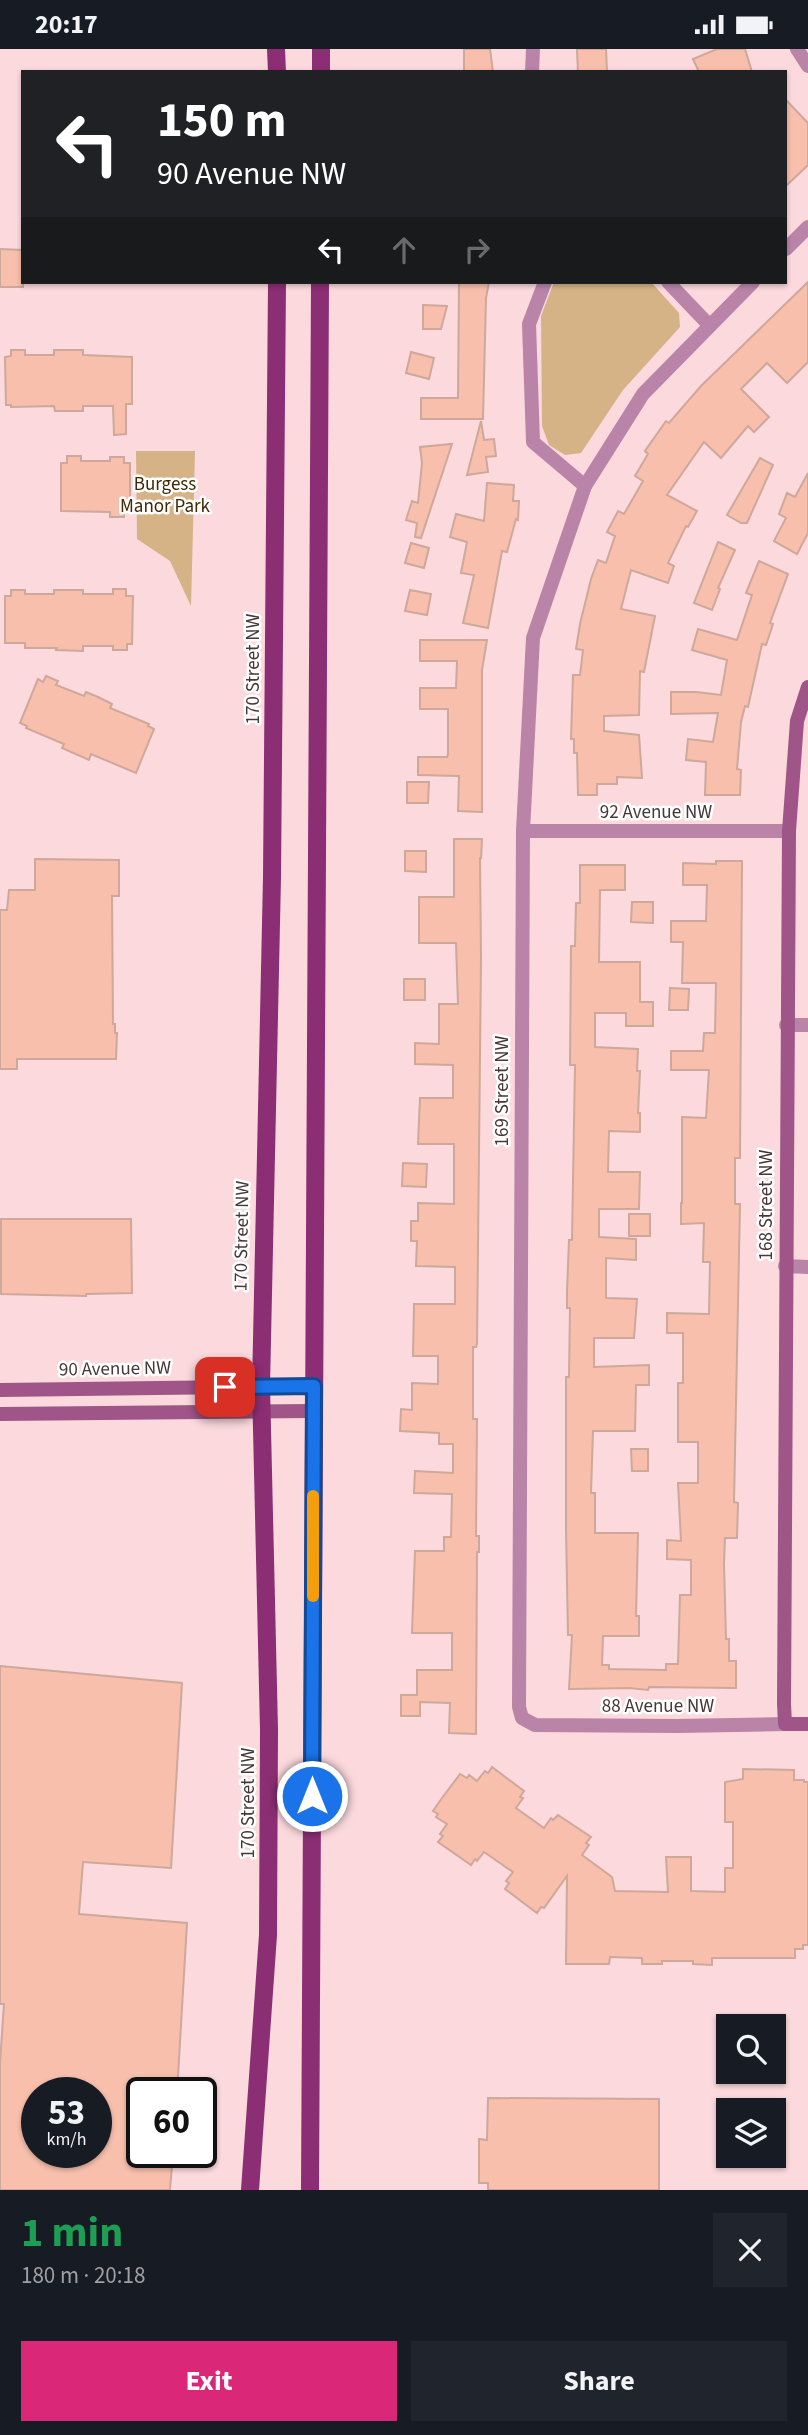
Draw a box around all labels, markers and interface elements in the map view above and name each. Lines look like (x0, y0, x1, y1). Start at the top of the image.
text: 20:17 (35, 6, 98, 43)
text: 150 m (157, 86, 286, 156)
icon: left (42, 98, 133, 189)
text: 90 Avenue NW (157, 151, 346, 197)
icon: left (312, 231, 350, 269)
icon: ahead (385, 231, 423, 269)
icon: right (458, 231, 496, 269)
park label: Burgess Manor Park (120, 471, 211, 520)
street label: 170 Street NW (240, 614, 267, 724)
street label: 92 Avenue NW (600, 799, 712, 826)
street label: 169 Street NW (489, 1036, 516, 1146)
street label: 168 Street NW (753, 1150, 780, 1260)
street label: 170 Street NW (228, 1180, 256, 1292)
street label: 90 Avenue NW (59, 1355, 171, 1383)
pin (195, 1357, 255, 1417)
icon: arrive (206, 1368, 244, 1406)
street label: 88 Avenue NW (602, 1693, 714, 1720)
street label: 170 Street NW (235, 1748, 262, 1858)
position arrow (275, 1759, 349, 1833)
map controls (716, 2014, 786, 2168)
button: search (716, 2014, 786, 2084)
speed limit sign: 60 (126, 2077, 217, 2168)
text: 53 (48, 2088, 85, 2138)
button: layers (716, 2098, 786, 2168)
text: km/h (47, 2127, 86, 2152)
text: 1 min (21, 2203, 123, 2263)
button: close (713, 2213, 787, 2287)
text: 180 m · 20:18 (21, 2259, 145, 2292)
button: Exit (21, 2341, 397, 2421)
button: Share (411, 2341, 787, 2421)

